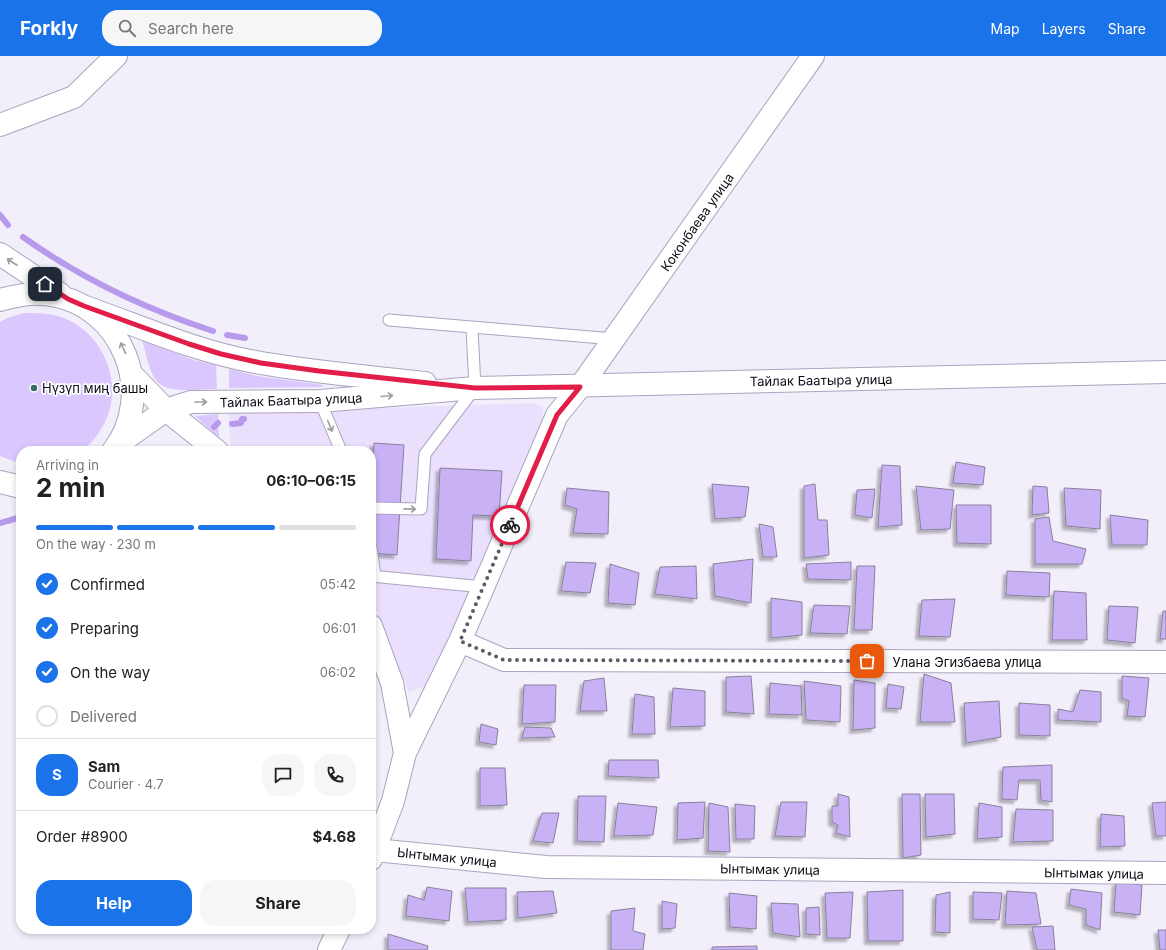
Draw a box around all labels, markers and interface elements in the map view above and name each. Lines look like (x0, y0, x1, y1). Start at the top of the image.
search box (102, 10, 382, 46)
text: Forkly (20, 17, 78, 40)
icon: search (116, 17, 138, 39)
text: Search here (148, 19, 234, 38)
text: Map (991, 20, 1020, 37)
text: Layers (1042, 20, 1086, 37)
text: Share (1108, 20, 1146, 37)
street label: Коконбаева улица (657, 170, 737, 274)
one-way arrow (6, 258, 18, 266)
pin (28, 267, 62, 301)
icon: home (34, 273, 56, 295)
one-way arrow (119, 343, 126, 355)
street label: Тайлак Баатыра улица (750, 371, 892, 389)
place label: Нүзүп миң башы (42, 380, 148, 396)
marker: Нүзүп миң башы (29, 383, 39, 393)
street label: Тайлак Баатыра улица (219, 390, 363, 410)
one-way arrow (380, 392, 393, 399)
one-way arrow (194, 398, 207, 406)
one-way arrow (327, 419, 335, 431)
text: Arriving in (36, 457, 99, 473)
text: 06:10–06:15 (266, 471, 356, 490)
text: 2 min (36, 472, 106, 503)
one-way arrow (403, 505, 416, 513)
courier (490, 505, 530, 545)
icon: bike (499, 514, 521, 536)
text: On the way · 230 m (36, 536, 156, 552)
icon: check (36, 573, 58, 595)
text: Confirmed (70, 575, 145, 594)
text: 05:42 (320, 576, 356, 592)
icon: check (36, 617, 58, 639)
text: Preparing (70, 619, 139, 638)
text: 06:01 (323, 620, 356, 636)
pin (850, 644, 884, 678)
icon: bag (856, 650, 878, 672)
street label: Улана Эгизбаева улица (893, 654, 1041, 670)
icon: check (36, 661, 58, 683)
text: On the way (70, 663, 150, 682)
text: 06:02 (320, 664, 356, 680)
text: Delivered (70, 707, 137, 726)
button: chat (262, 754, 304, 796)
button: phone (314, 754, 356, 796)
text: Sam (88, 757, 120, 776)
text: S (52, 765, 62, 784)
text: Courier · 4.7 (88, 776, 164, 792)
text: Order #8900 (36, 827, 128, 846)
text: $4.68 (312, 827, 356, 846)
street label: Ынтымак улица (396, 844, 498, 870)
street label: Ынтымак улица (720, 860, 820, 878)
street label: Ынтымак улица (1044, 864, 1144, 882)
button: Help (36, 880, 192, 926)
button: Share (200, 880, 356, 926)

